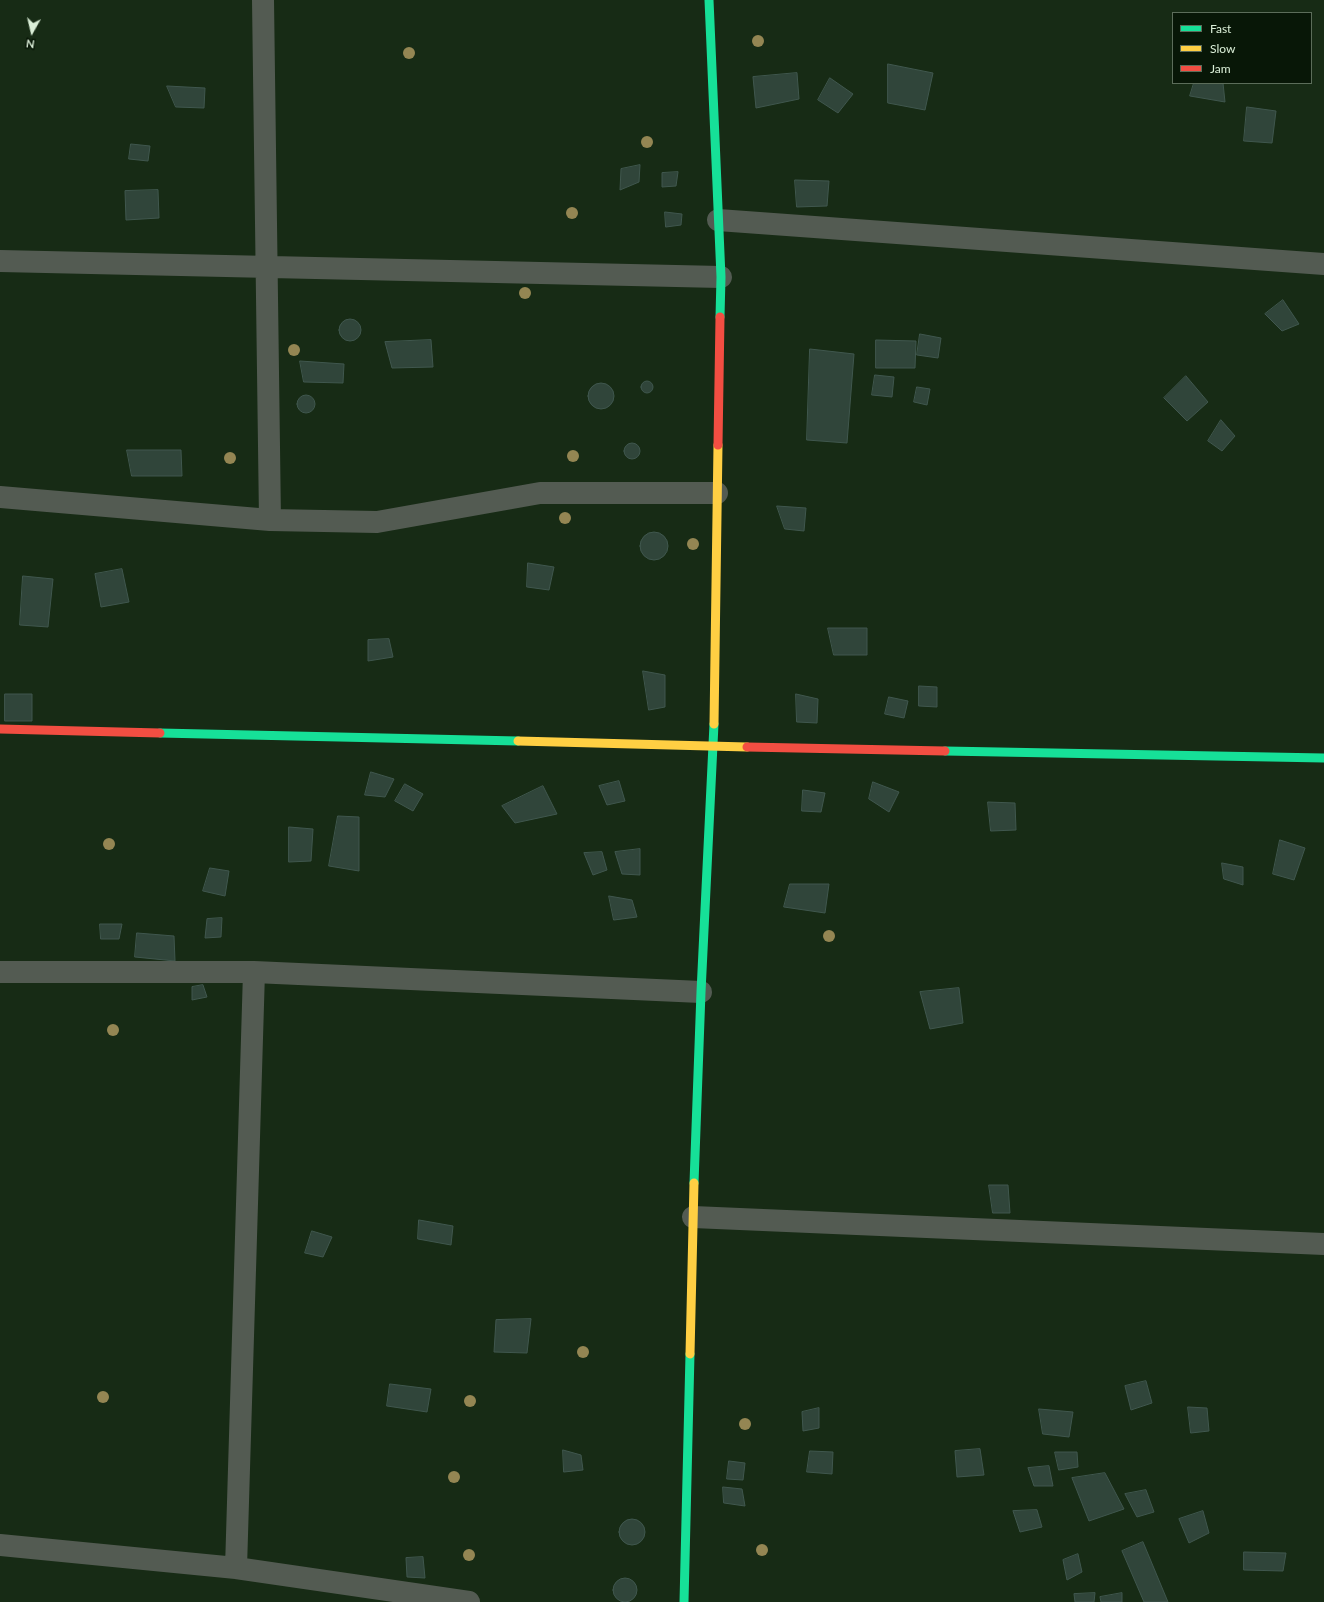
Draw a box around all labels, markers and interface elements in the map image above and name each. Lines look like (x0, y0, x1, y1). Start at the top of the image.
north arrow (12, 12, 52, 52)
legend (1172, 12, 1312, 84)
text: Fast (1210, 21, 1231, 36)
text: N (25, 37, 35, 51)
text: Slow (1210, 41, 1235, 56)
text: Jam (1210, 61, 1231, 76)

